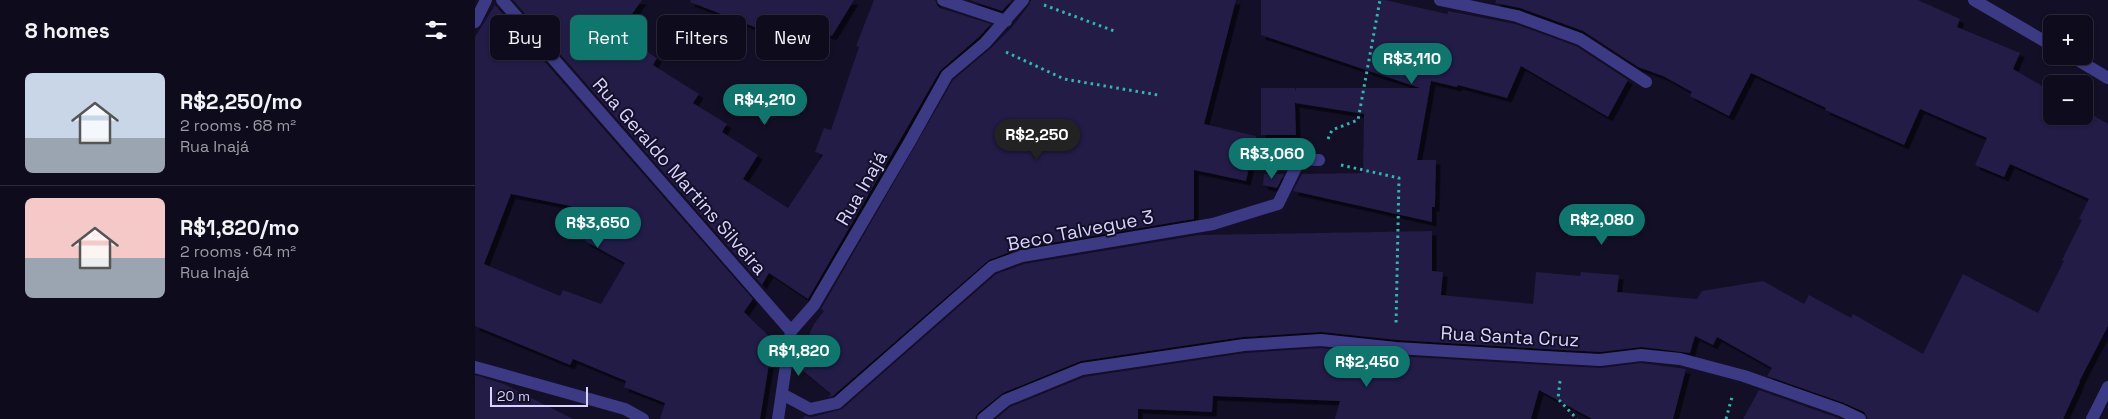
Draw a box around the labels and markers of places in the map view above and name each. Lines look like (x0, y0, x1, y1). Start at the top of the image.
pin: R$3,110 (1366, 42, 1458, 85)
pin: R$4,210 (719, 84, 811, 126)
pin: R$2,250 (991, 119, 1083, 161)
pin: R$3,060 (1226, 138, 1318, 180)
pin: R$2,080 (1556, 204, 1648, 246)
pin: R$3,650 (552, 206, 644, 249)
pin: R$1,820 (753, 334, 845, 377)
pin: R$2,450 (1321, 346, 1413, 388)

